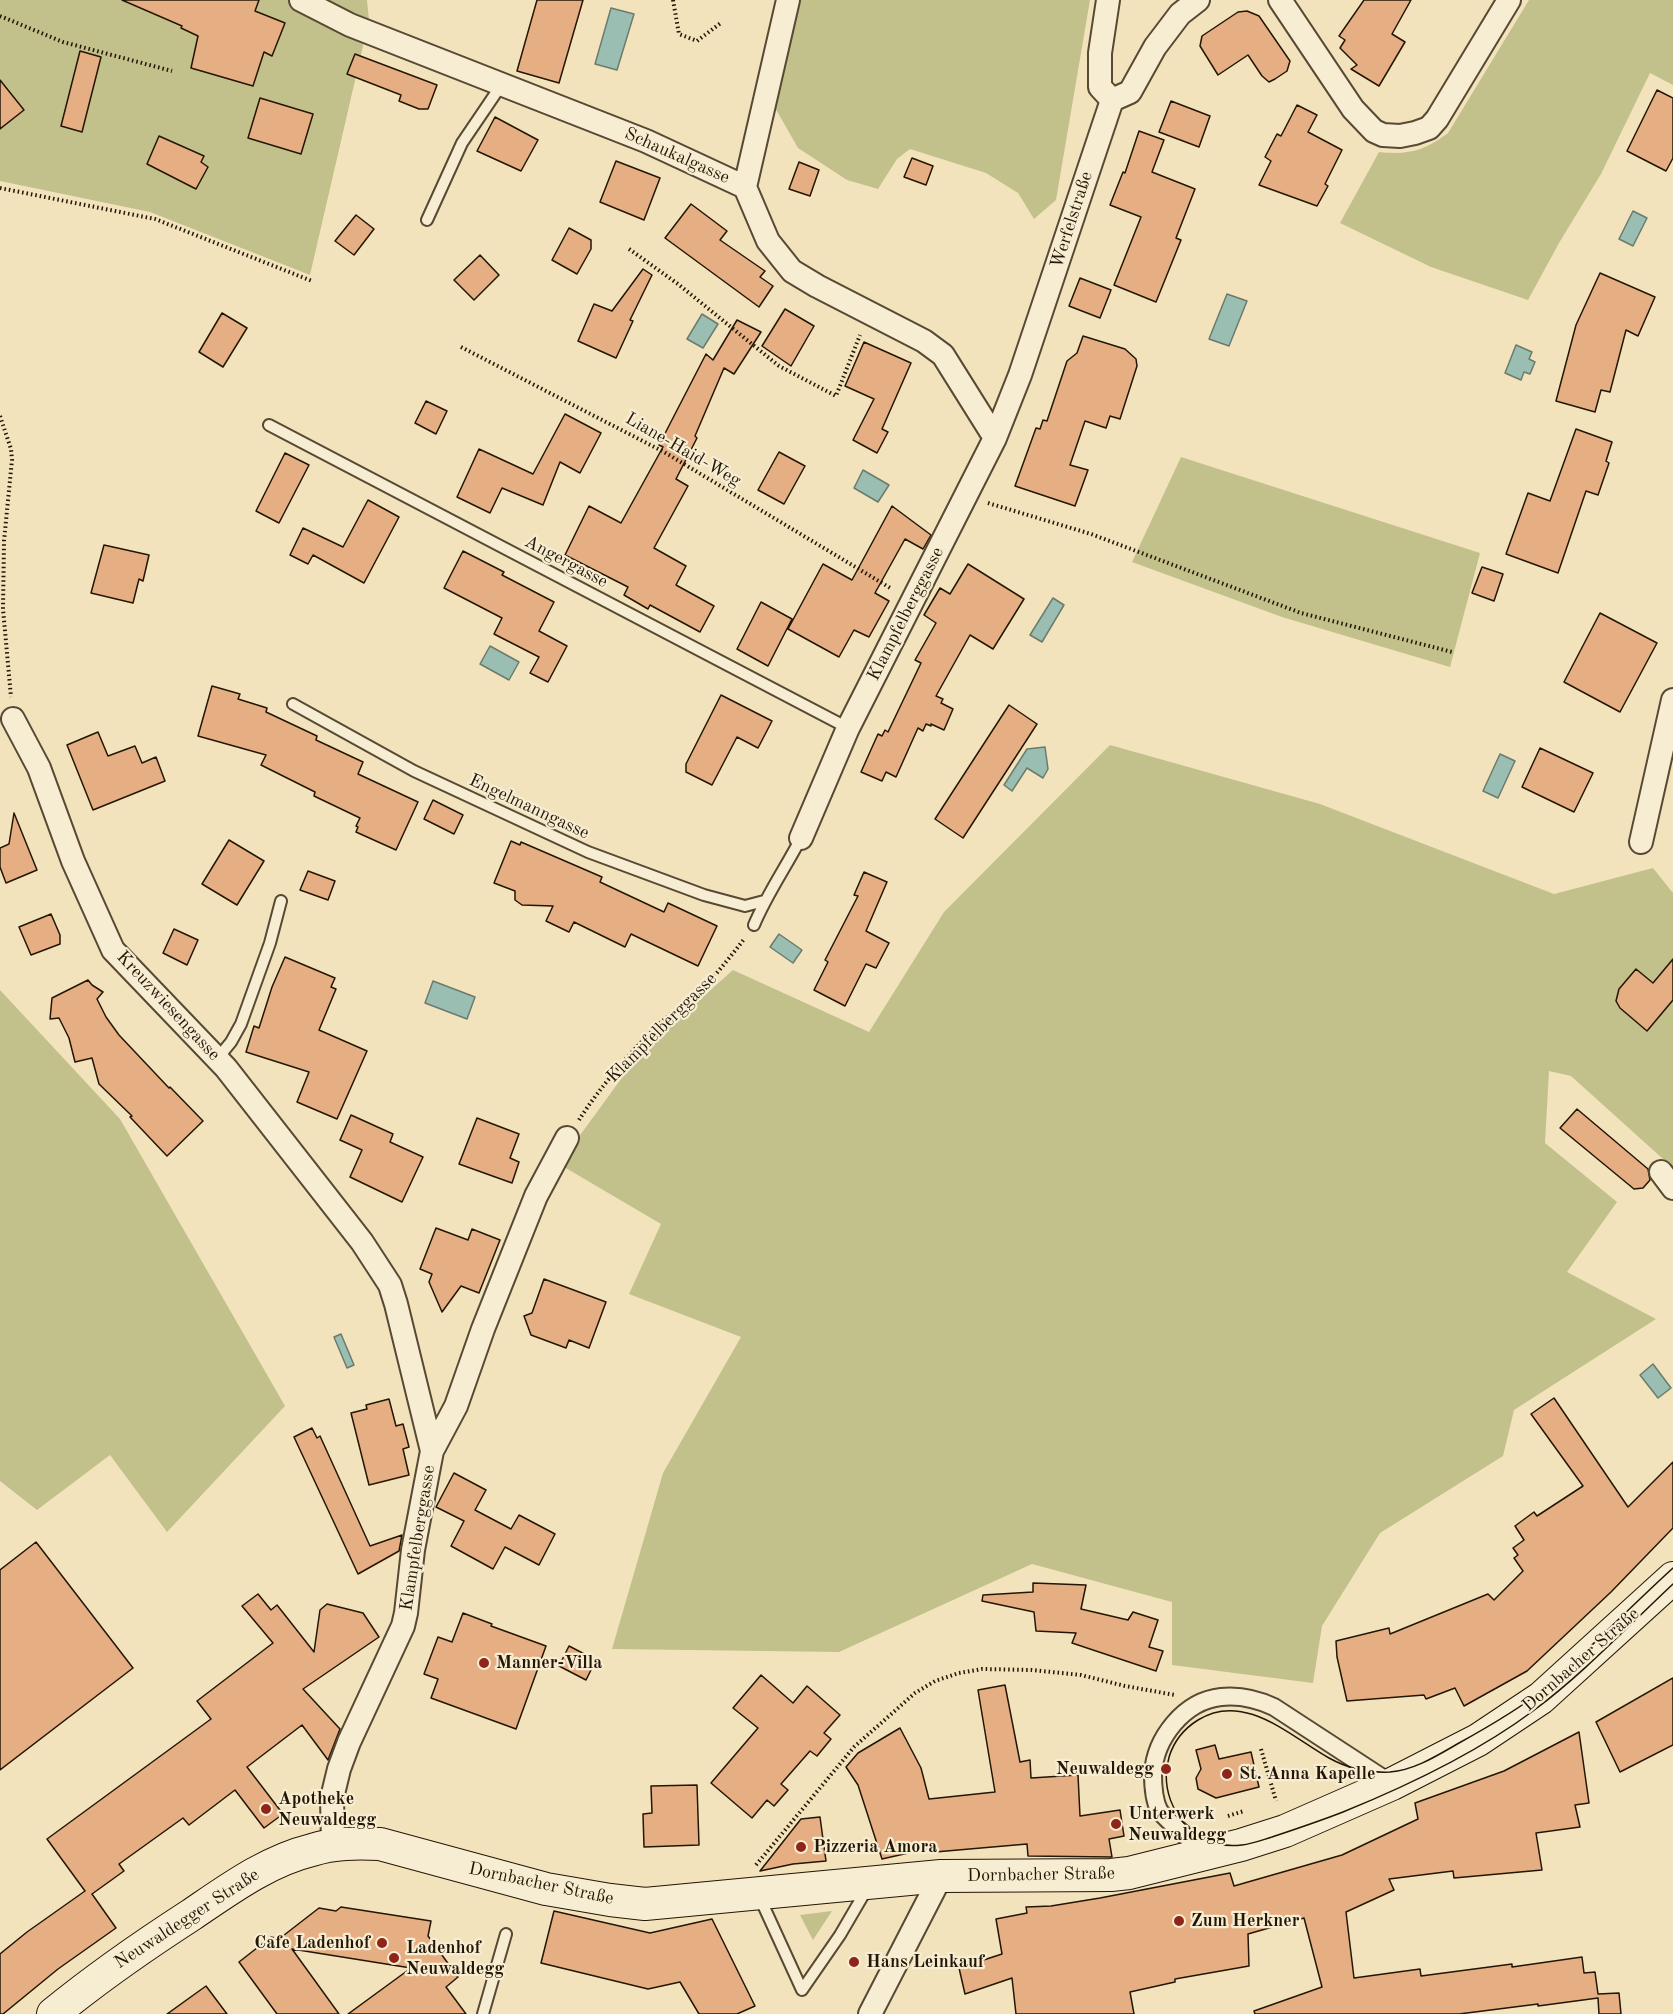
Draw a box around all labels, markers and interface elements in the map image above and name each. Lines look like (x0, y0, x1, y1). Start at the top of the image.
street label: Schaukalgasse (621, 123, 733, 189)
street label: Werfelstraße (1046, 169, 1098, 271)
street label: Liane-Haid-Weg (621, 408, 745, 492)
street label: Angergasse (521, 531, 611, 593)
street label: Klampfelberggasse (863, 544, 949, 684)
street label: Engelmanngasse (465, 770, 593, 844)
street label: Kreuzwiesengasse (112, 947, 224, 1065)
street label: Klampfelberggasse (602, 968, 722, 1088)
street label: Klampfelberggasse (396, 1464, 440, 1612)
street label: Dornbacher Straße (1518, 1603, 1644, 1717)
place label: Manner-Villa (496, 1652, 602, 1674)
marker: Manner-Villa (477, 1656, 491, 1670)
place label: Neuwaldegg (1056, 1758, 1154, 1780)
marker: Neuwaldegg (1159, 1762, 1173, 1776)
place label: St. Anna Kapelle (1239, 1763, 1375, 1785)
marker: St. Anna Kapelle (1220, 1767, 1234, 1781)
place label: Apotheke Neuwaldegg (278, 1788, 376, 1830)
marker: Apotheke Neuwaldegg (259, 1802, 273, 1816)
place label: Unterwerk Neuwaldegg (1128, 1803, 1226, 1846)
marker: Unterwerk Neuwaldegg (1109, 1817, 1123, 1831)
place label: Pizzeria Amora (813, 1836, 937, 1858)
marker: Pizzeria Amora (794, 1840, 808, 1854)
street label: Dornbacher Straße (466, 1858, 616, 1910)
street label: Dornbacher Straße (967, 1863, 1115, 1887)
street label: Neuwaldegger Straße (111, 1864, 263, 1974)
place label: Zum Herkner (1191, 1910, 1300, 1932)
marker: Zum Herkner (1172, 1914, 1186, 1928)
place label: Cafe Ladenhof (254, 1932, 370, 1954)
marker: Cafe Ladenhof (375, 1936, 389, 1950)
place label: Ladenhof Neuwaldegg (406, 1937, 504, 1980)
marker: Ladenhof Neuwaldegg (387, 1951, 401, 1965)
place label: Hans Leinkauf (866, 1951, 984, 1973)
marker: Hans Leinkauf (847, 1955, 861, 1969)

